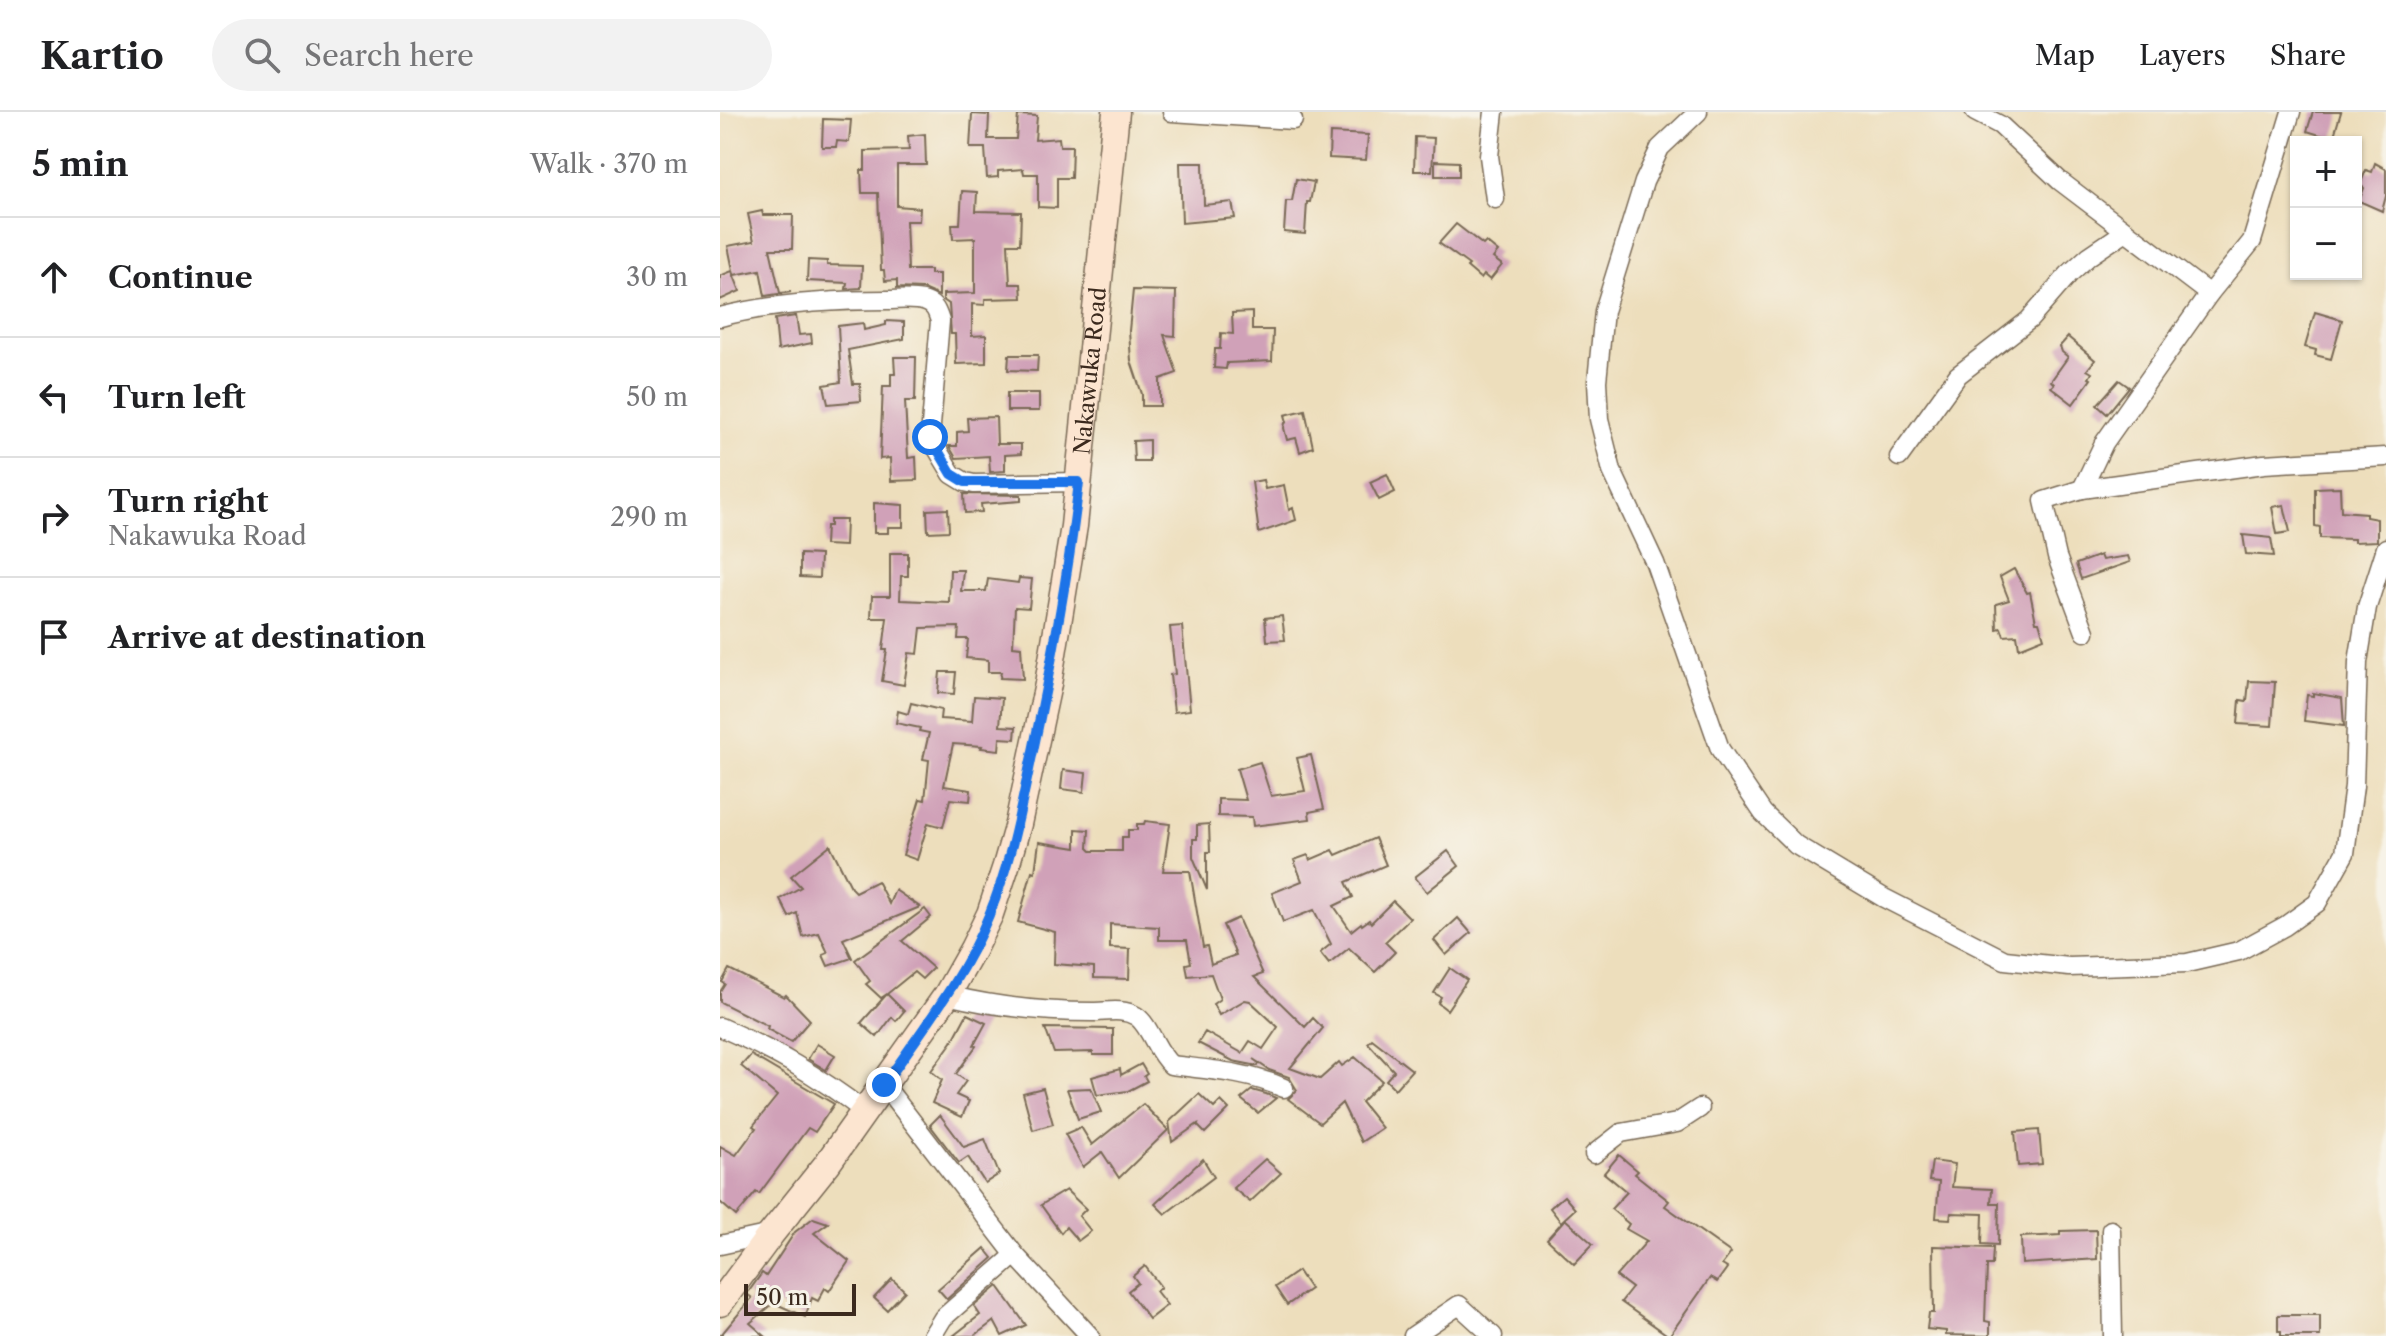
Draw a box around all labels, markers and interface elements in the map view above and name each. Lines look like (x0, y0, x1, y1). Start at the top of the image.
search box (212, 19, 772, 91)
text: Kartio (40, 32, 164, 79)
icon: search (240, 33, 284, 77)
text: Search here (304, 37, 474, 74)
text: Map (2035, 38, 2095, 72)
text: Layers (2139, 38, 2226, 72)
text: Share (2270, 38, 2346, 72)
map controls (2290, 136, 2362, 280)
button: + (2290, 136, 2362, 208)
text: 5 min (32, 143, 129, 185)
text: Walk · 370 m (530, 148, 688, 180)
button: − (2290, 208, 2362, 280)
icon: ahead (32, 255, 76, 299)
text: Continue (108, 259, 253, 296)
text: 30 m (626, 261, 688, 293)
street label: Nakawuka Road (1068, 286, 1112, 456)
icon: left (32, 375, 76, 419)
text: Turn left (108, 379, 245, 416)
text: 50 m (626, 381, 688, 413)
route start (912, 419, 948, 455)
text: Turn right (108, 483, 268, 520)
icon: right (32, 495, 76, 539)
text: 290 m (610, 501, 688, 533)
text: Nakawuka Road (108, 520, 307, 552)
icon: arrive (32, 615, 76, 659)
text: Arrive at destination (108, 619, 426, 656)
route end (866, 1067, 902, 1103)
scale bar (744, 1280, 856, 1316)
text: 50 m (756, 1284, 808, 1311)

